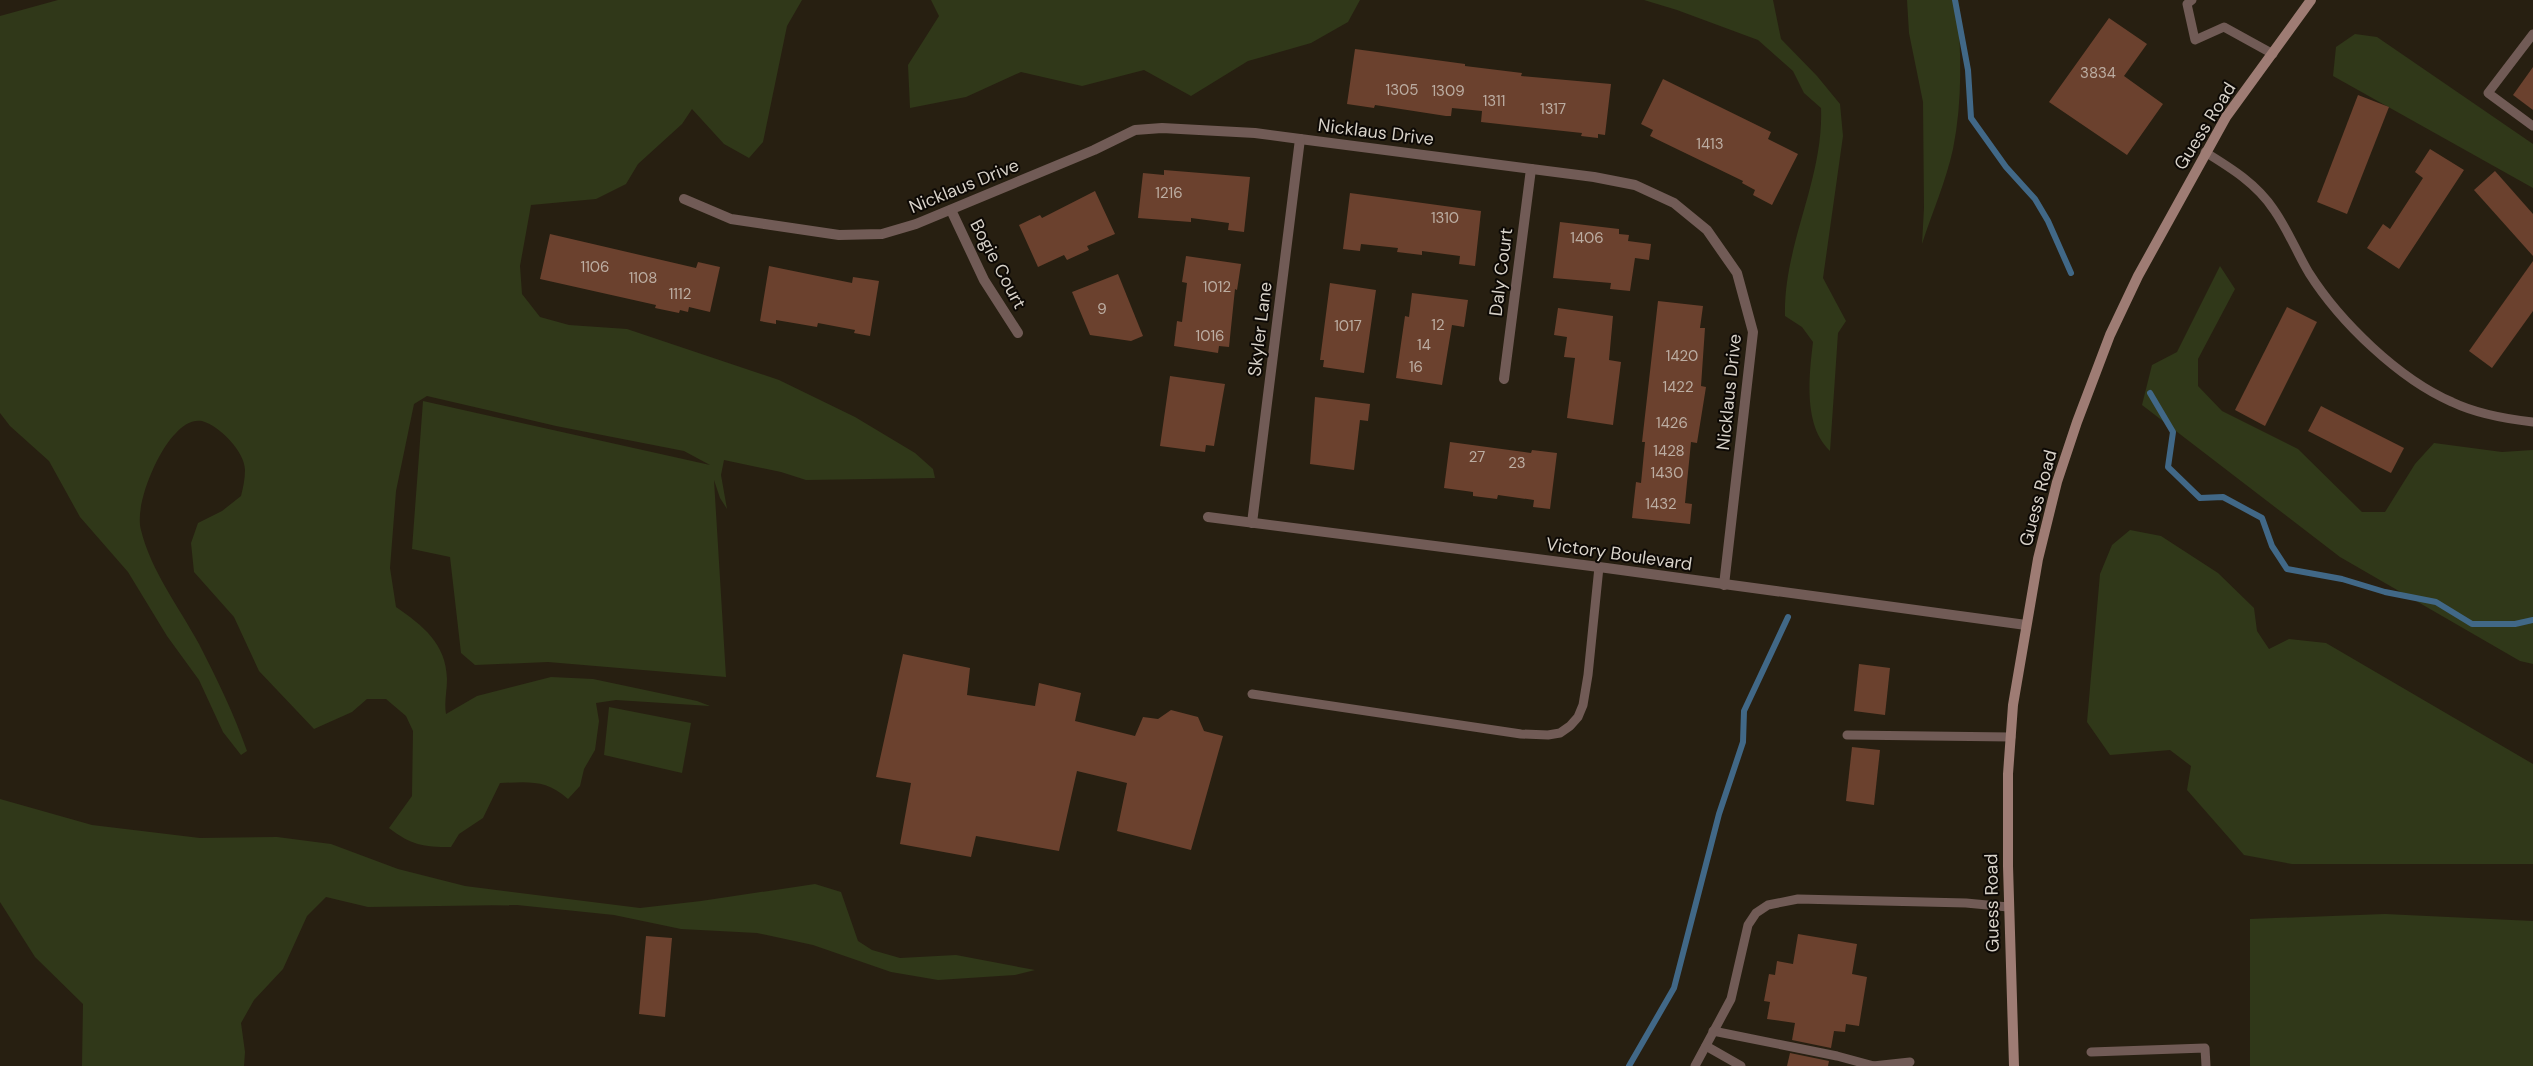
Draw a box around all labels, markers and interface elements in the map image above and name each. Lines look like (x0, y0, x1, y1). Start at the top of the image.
house number: 3834 (2080, 63, 2116, 83)
street label: Guess Road (2169, 78, 2241, 174)
house number: 1305 (1386, 80, 1418, 100)
house number: 1309 (1431, 81, 1465, 101)
house number: 1311 (1483, 91, 1505, 111)
house number: 1317 (1540, 99, 1566, 119)
street label: Nicklaus Drive (1317, 113, 1435, 151)
house number: 1413 (1696, 134, 1724, 154)
street label: Nicklaus Drive (905, 153, 1023, 219)
house number: 1216 (1155, 183, 1183, 203)
house number: 1310 (1431, 208, 1459, 228)
street label: Bogie Court (964, 215, 1032, 313)
street label: Daly Court (1484, 227, 1518, 317)
house number: 1406 (1570, 228, 1604, 248)
house number: 1106 (580, 257, 610, 277)
house number: 1108 (629, 268, 657, 288)
house number: 1012 (1203, 277, 1231, 297)
street label: Skyler Lane (1242, 280, 1278, 378)
house number: 1112 (669, 284, 691, 304)
house number: 9 (1097, 299, 1107, 319)
house number: 12 (1431, 315, 1445, 335)
house number: 1017 (1334, 316, 1362, 336)
house number: 1016 (1195, 326, 1225, 346)
street label: Nicklaus Drive (1711, 333, 1747, 451)
house number: 14 (1417, 335, 1431, 355)
house number: 1420 (1666, 346, 1698, 366)
house number: 16 (1409, 357, 1423, 377)
house number: 1422 (1662, 377, 1694, 397)
house number: 1426 (1656, 413, 1688, 433)
house number: 1428 (1653, 441, 1685, 461)
house number: 27 (1469, 447, 1485, 467)
street label: Guess Road (2014, 447, 2062, 549)
house number: 23 (1508, 453, 1526, 473)
house number: 1430 (1651, 463, 1683, 483)
house number: 1432 (1645, 494, 1677, 514)
street label: Victory Boulevard (1544, 532, 1694, 576)
street label: Guess Road (1979, 853, 2005, 953)

